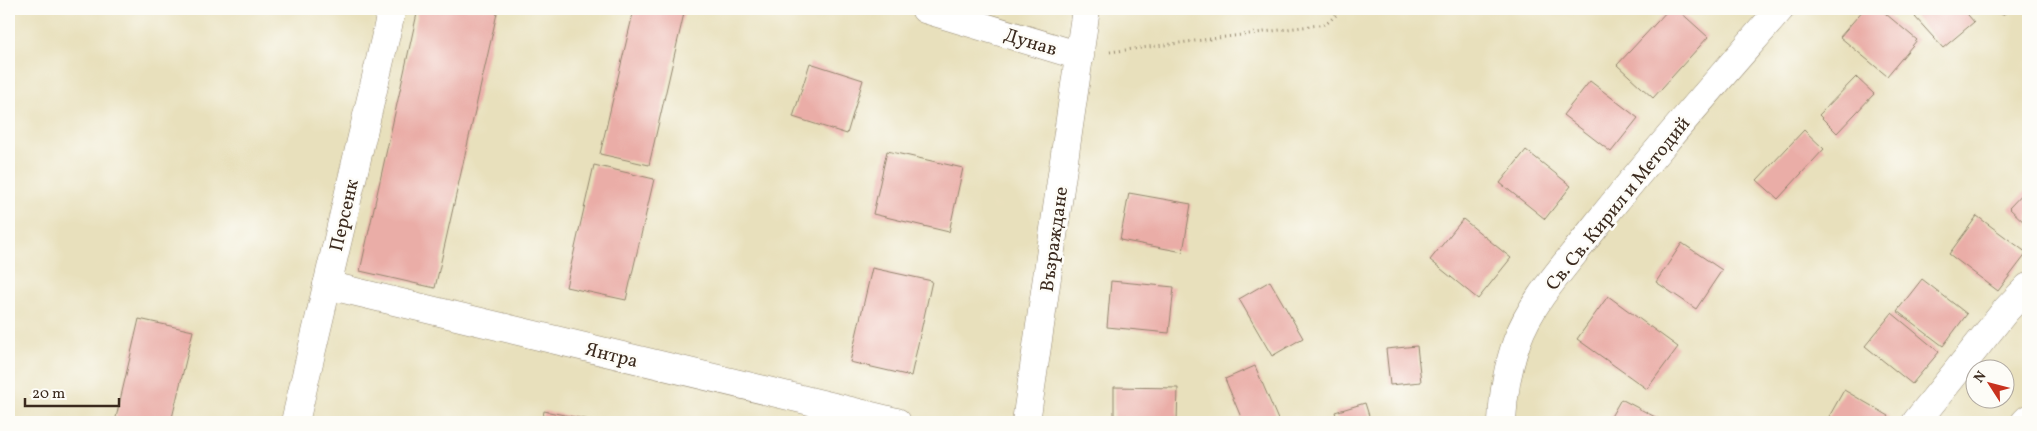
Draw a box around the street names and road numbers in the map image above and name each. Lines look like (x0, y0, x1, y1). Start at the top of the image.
street label: Дунав (1001, 23, 1060, 63)
street label: Св. Св. Кирил и Методий (1540, 112, 1697, 297)
street label: Персенк (324, 177, 366, 254)
street label: Възраждане (1035, 185, 1075, 294)
street label: Янтра (582, 337, 641, 375)

